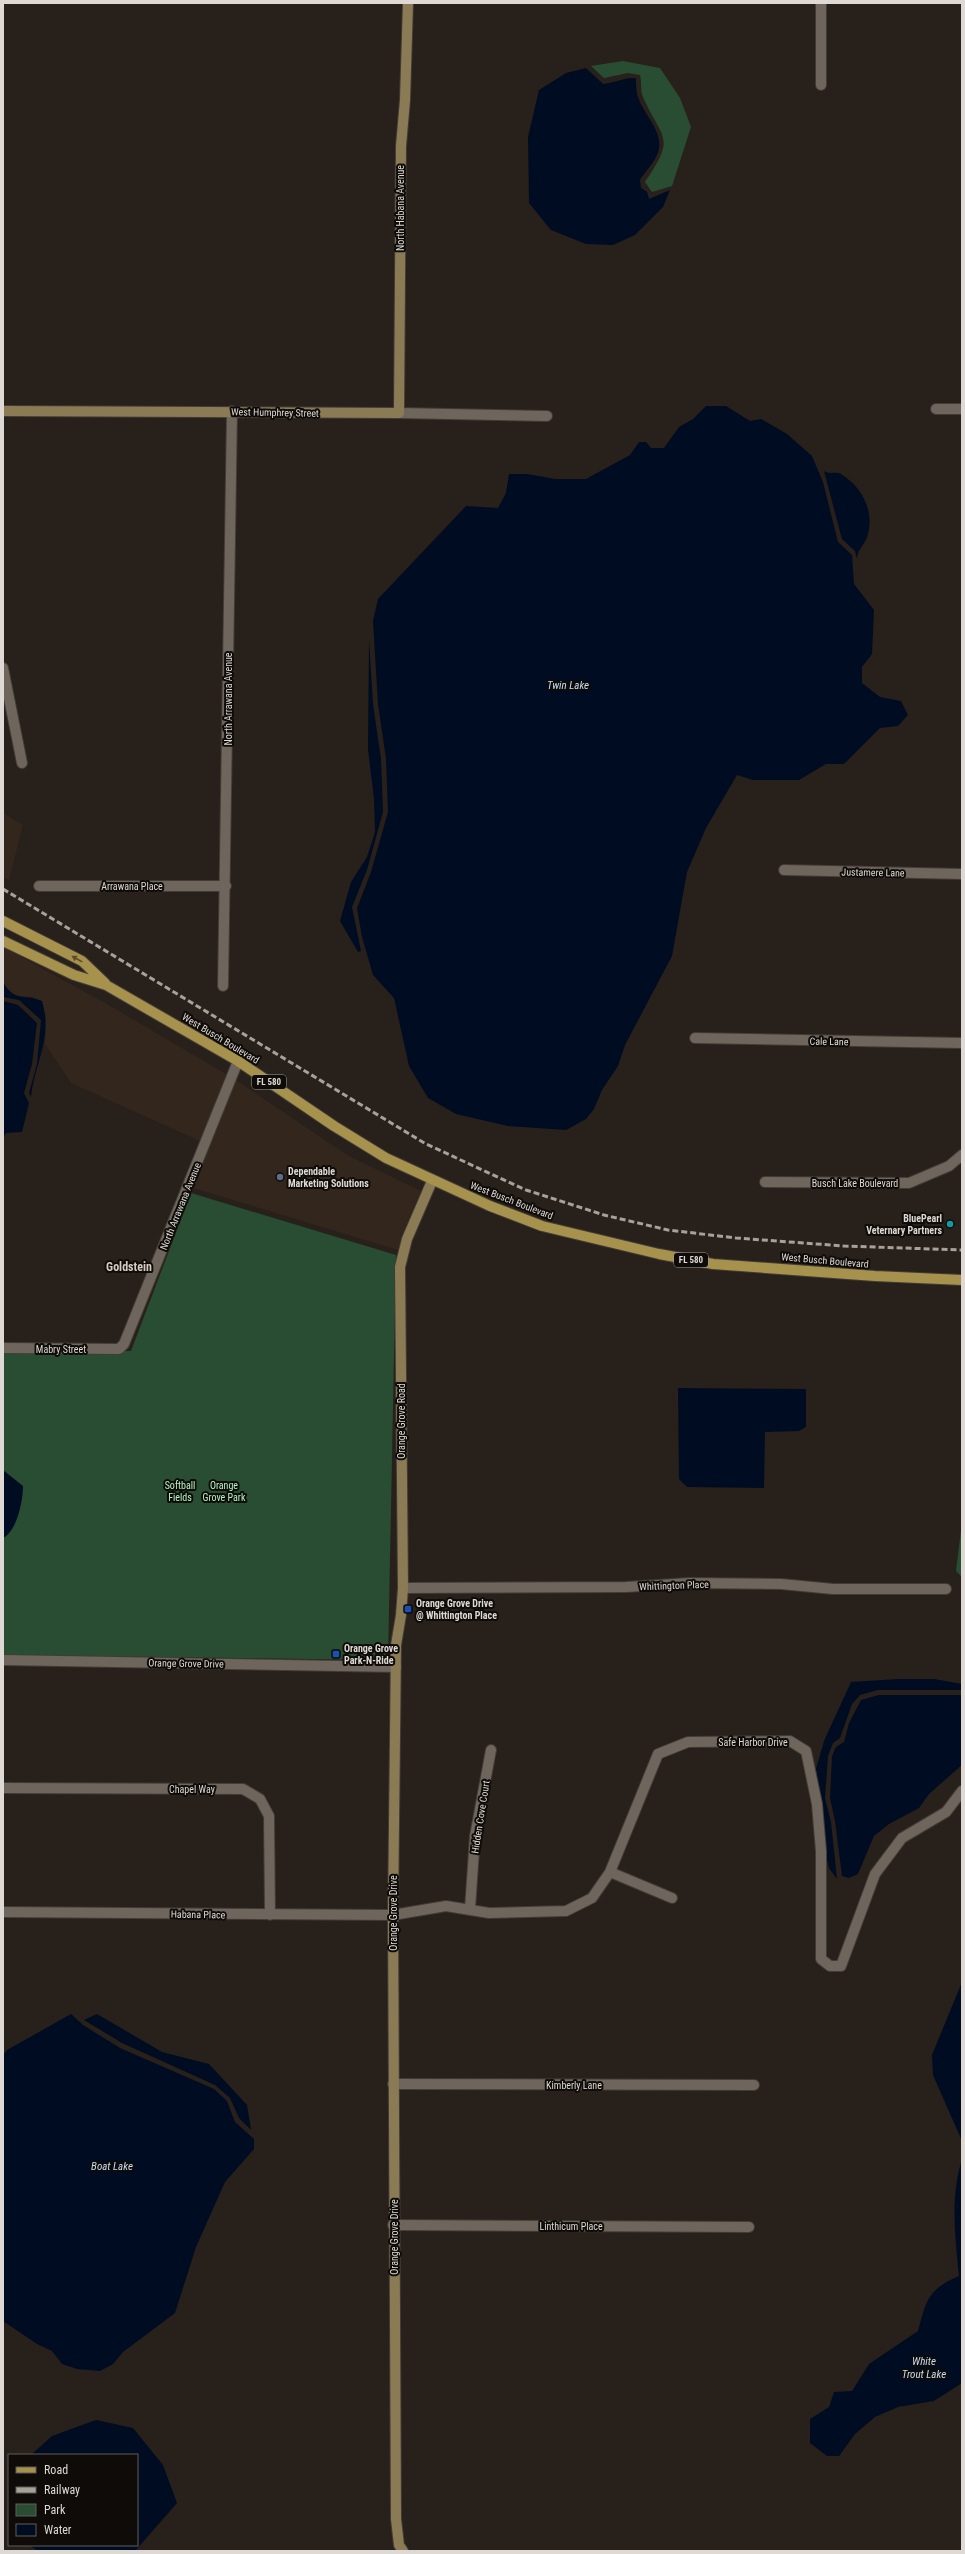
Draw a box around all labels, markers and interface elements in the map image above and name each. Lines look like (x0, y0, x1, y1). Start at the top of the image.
street label: North Habana Avenue (395, 165, 406, 251)
street label: West Humphrey Street (231, 406, 319, 419)
street label: North Arrawana Avenue (223, 652, 234, 746)
water label: Twin Lake (547, 679, 589, 692)
street label: Justamere Lane (841, 866, 905, 879)
street label: Arrawana Place (101, 881, 163, 892)
one-way arrow (71, 956, 83, 962)
street label: West Busch Boulevard (180, 1011, 261, 1066)
street label: Cale Lane (809, 1036, 849, 1047)
road number: FL 580 (252, 1075, 286, 1089)
street label: North Arrawana Avenue (158, 1161, 203, 1251)
place label: Dependable Marketing Solutions (288, 1166, 369, 1189)
marker: Dependable Marketing Solutions (275, 1172, 285, 1182)
street label: Busch Lake Boulevard (812, 1178, 898, 1189)
street label: West Busch Boulevard (469, 1180, 555, 1221)
place label: BluePearl Veternary Partners (866, 1213, 942, 1236)
marker: BluePearl Veternary Partners (945, 1219, 955, 1229)
street label: West Busch Boulevard (781, 1251, 869, 1270)
road number: FL 580 (674, 1253, 708, 1267)
district label: Goldstein (106, 1260, 152, 1274)
street label: Mabry Street (36, 1344, 86, 1355)
street label: Orange Grove Road (396, 1383, 407, 1459)
park label: Softball Fields (165, 1480, 195, 1503)
park label: Orange Grove Park (203, 1480, 246, 1503)
street label: Whittington Place (639, 1579, 709, 1592)
place label: Orange Grove Drive @ Whittington Place (416, 1598, 497, 1621)
marker: Orange Grove Drive @ Whittington Place (403, 1604, 413, 1614)
place label: Orange Grove Park-N-Ride (344, 1643, 398, 1666)
marker: Orange Grove Park-N-Ride (331, 1649, 341, 1659)
street label: Orange Grove Drive (148, 1657, 224, 1670)
street label: Safe Harbor Drive (718, 1737, 788, 1748)
street label: Hidden Cove Court (469, 1780, 492, 1854)
street label: Chapel Way (169, 1784, 215, 1795)
street label: Orange Grove Drive (388, 1875, 399, 1951)
street label: Habana Place (171, 1909, 226, 1920)
street label: Kimberly Lane (546, 2080, 602, 2091)
water label: Boat Lake (91, 2160, 133, 2173)
street label: Orange Grove Drive (389, 2199, 400, 2275)
street label: Linthicum Place (539, 2221, 603, 2232)
water label: White Trout Lake (902, 2355, 946, 2381)
legend (8, 2454, 138, 2546)
text: Road (44, 2463, 68, 2477)
text: Railway (44, 2483, 80, 2497)
text: Park (44, 2503, 66, 2517)
text: Water (44, 2523, 72, 2537)

